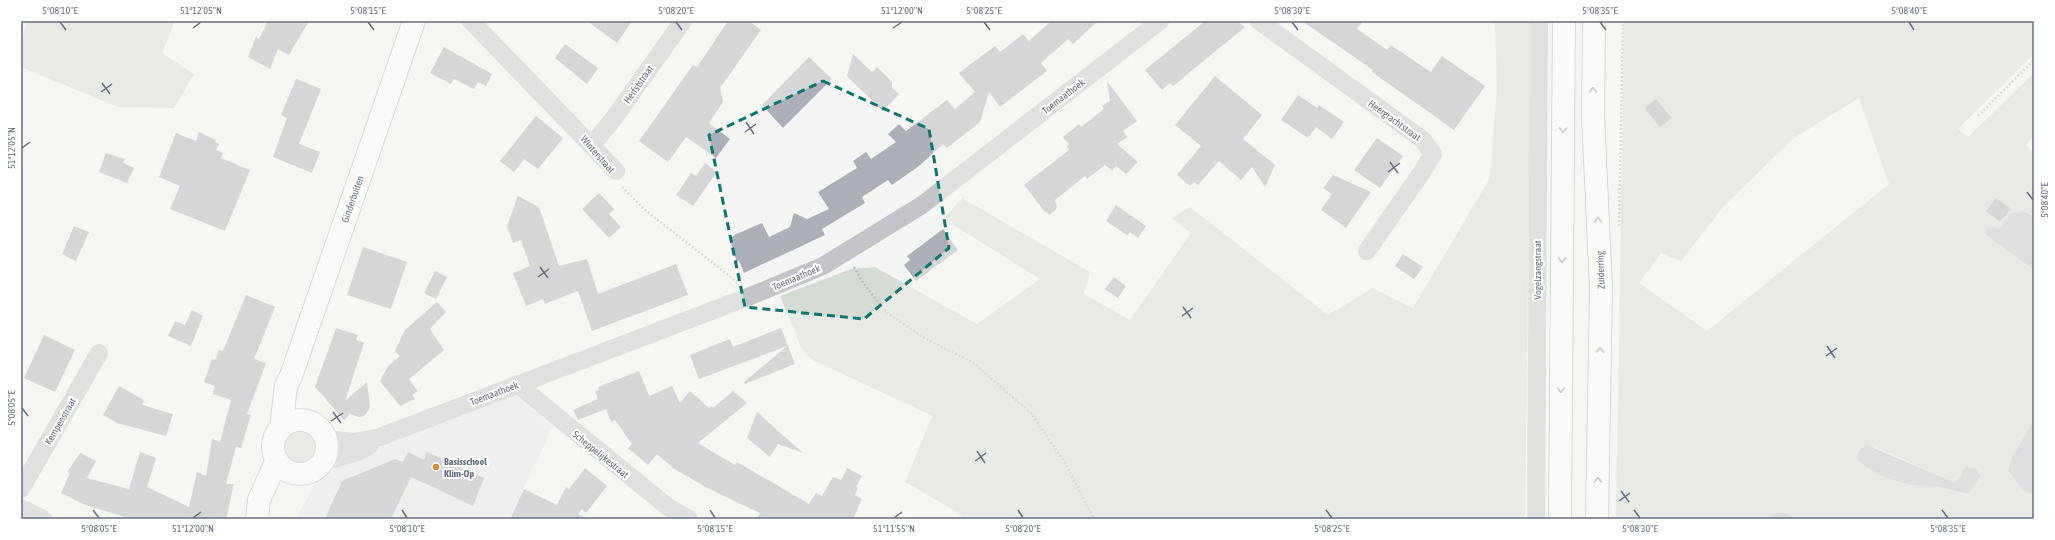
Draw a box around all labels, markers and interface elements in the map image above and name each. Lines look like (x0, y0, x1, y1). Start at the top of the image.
text: 5°08'10"E (42, 5, 78, 16)
text: 51°12'05"N (180, 5, 222, 16)
text: 5°08'15"E (350, 5, 386, 16)
text: 5°08'20"E (658, 5, 694, 16)
text: 51°12'00"N (881, 5, 923, 16)
text: 5°08'25"E (966, 5, 1002, 16)
text: 5°08'30"E (1274, 5, 1310, 16)
text: 5°08'35"E (1582, 5, 1618, 16)
text: 5°08'40"E (1891, 5, 1927, 16)
street label: Herfststraat (621, 63, 656, 105)
street label: Toemaathoek (1040, 76, 1087, 116)
one-way arrow (1589, 87, 1597, 93)
street label: Heergrachtstraat (1366, 98, 1423, 143)
text: 51°12'05"N (6, 127, 17, 169)
one-way arrow (1559, 127, 1567, 133)
street label: Winterstraat (578, 133, 617, 175)
street label: Ginderbuiten (339, 174, 366, 224)
text: 5°08'40"E (2039, 182, 2050, 218)
one-way arrow (1593, 217, 1602, 223)
street label: Vogelzangstraat (1532, 240, 1543, 300)
street label: Zuiderring (1594, 250, 1607, 289)
one-way arrow (1558, 257, 1566, 263)
street label: Toemaathoek (771, 262, 822, 292)
one-way arrow (1596, 347, 1604, 353)
street label: Toemaathoek (468, 379, 520, 408)
one-way arrow (1557, 387, 1565, 393)
text: 5°08'05"E (6, 390, 17, 426)
street label: Kempenstraat (43, 396, 78, 446)
street label: Scheppelijkestraat (571, 429, 631, 480)
place label: Basisschool Klim-Op (444, 456, 487, 479)
marker: Basisschool Klim-Op (431, 462, 441, 472)
one-way arrow (1594, 477, 1602, 483)
text: 5°08'05"E (81, 523, 117, 534)
text: 51°12'00"N (172, 523, 214, 534)
text: 5°08'10"E (389, 523, 425, 534)
text: 5°08'15"E (697, 523, 733, 534)
text: 51°11'55"N (873, 523, 915, 534)
text: 5°08'20"E (1005, 523, 1041, 534)
text: 5°08'25"E (1314, 523, 1350, 534)
text: 5°08'30"E (1622, 523, 1658, 534)
text: 5°08'35"E (1930, 523, 1966, 534)

